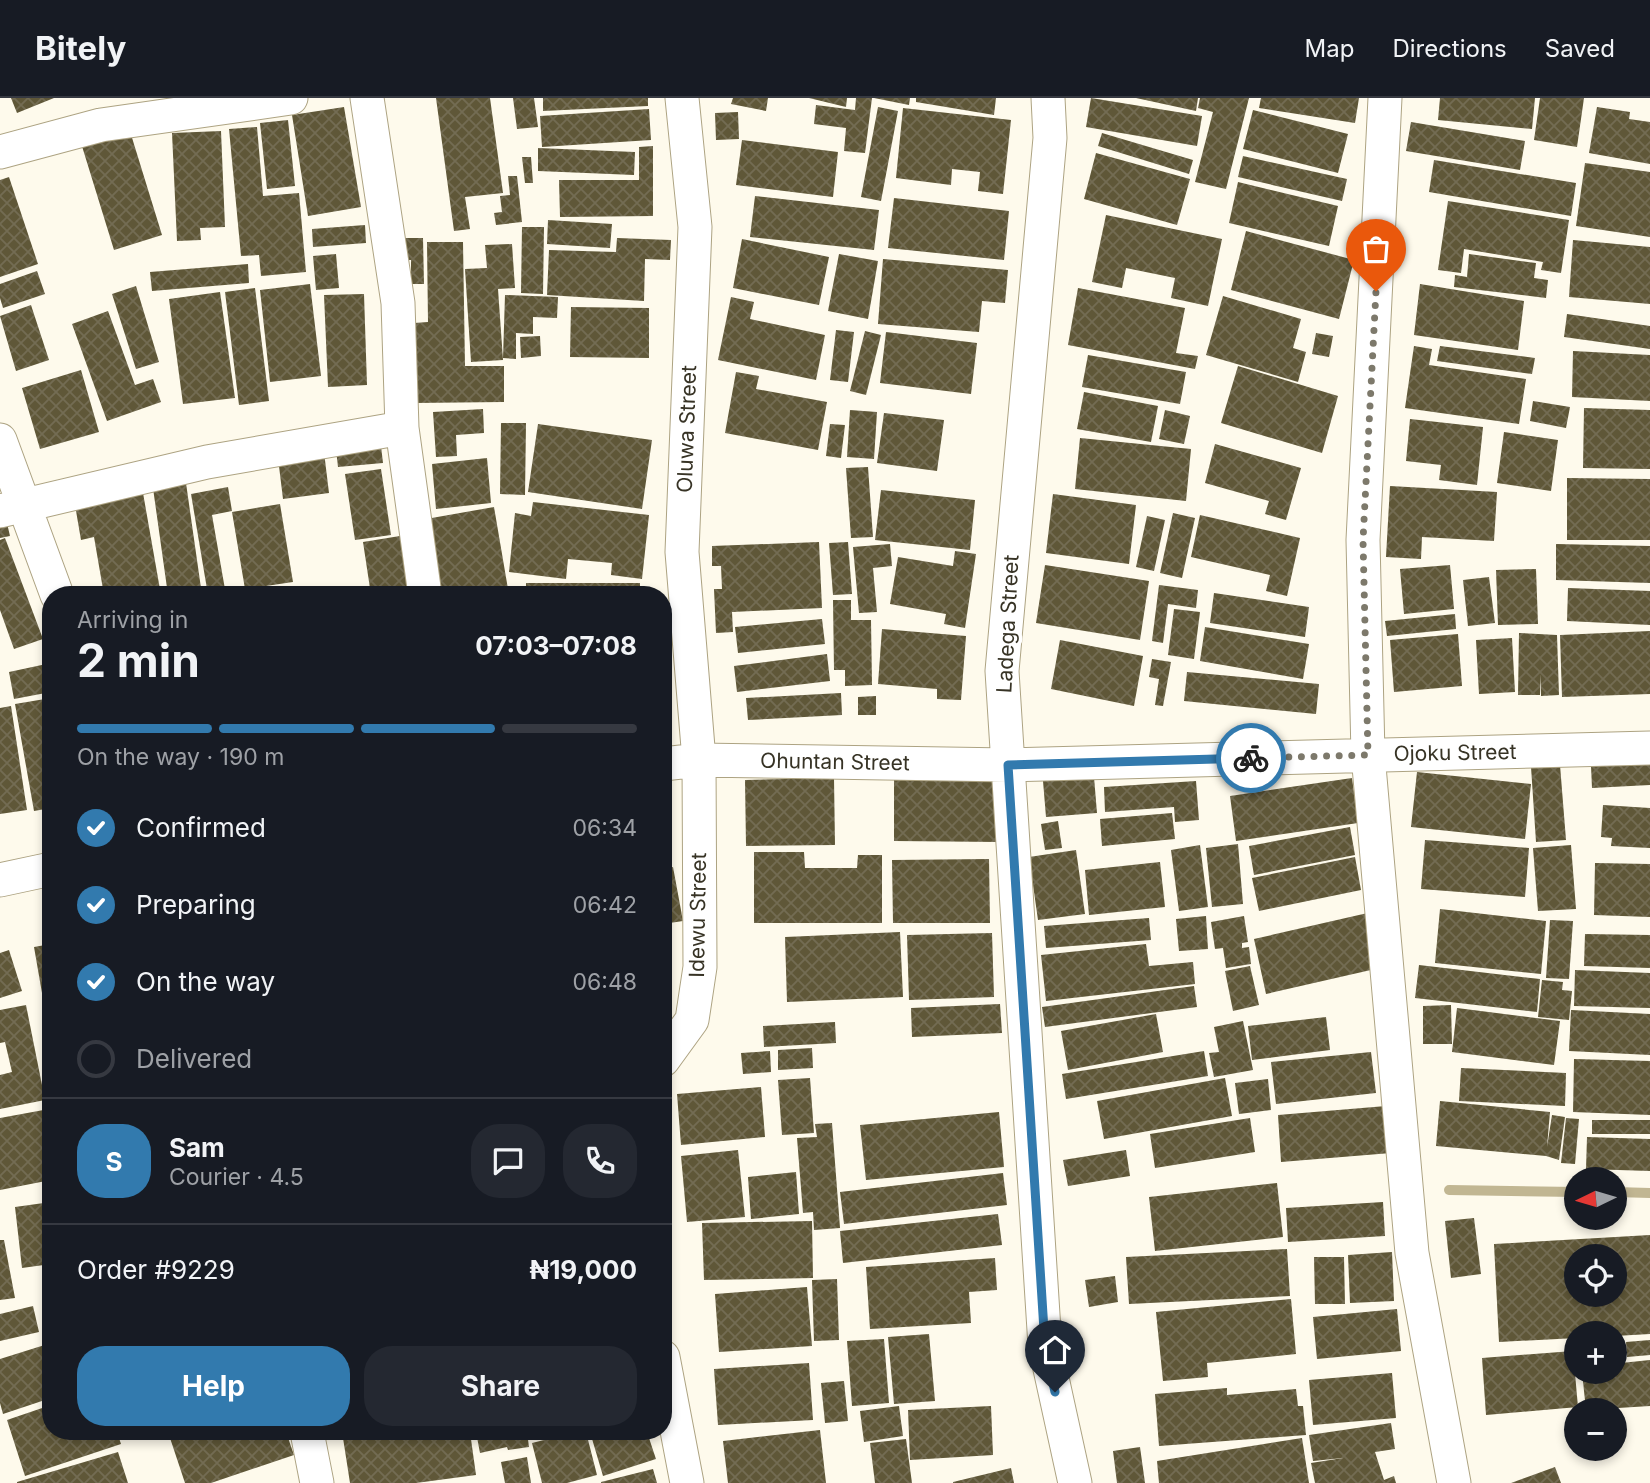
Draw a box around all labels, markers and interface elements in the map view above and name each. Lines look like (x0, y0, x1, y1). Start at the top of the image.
text: Bitely (35, 28, 126, 68)
text: Map (1305, 34, 1354, 63)
text: Directions (1392, 34, 1507, 63)
text: Saved (1545, 34, 1615, 63)
pin (1346, 219, 1406, 291)
icon: bag (1357, 230, 1395, 268)
street label: Oluwa Street (672, 365, 701, 493)
street label: Ladega Street (991, 554, 1024, 694)
text: Arriving in (77, 606, 188, 634)
text: 07:03–07:08 (475, 630, 637, 661)
text: 2 min (77, 632, 200, 688)
courier (1216, 723, 1286, 793)
icon: bike (1232, 739, 1270, 777)
street label: Ojoku Street (1393, 739, 1517, 766)
text: On the way · 190 m (77, 743, 284, 771)
street label: Ohuntan Street (760, 748, 910, 775)
icon: check (77, 809, 115, 847)
text: Confirmed (136, 812, 266, 843)
text: 06:34 (573, 814, 637, 842)
street label: Idewu Street (684, 852, 711, 978)
icon: check (77, 886, 115, 924)
text: Preparing (136, 889, 256, 920)
text: 06:42 (573, 891, 637, 919)
icon: check (77, 963, 115, 1001)
text: On the way (136, 966, 275, 997)
text: 06:48 (573, 968, 637, 996)
text: Delivered (136, 1043, 252, 1074)
button: chat (471, 1124, 545, 1198)
button: phone (563, 1124, 637, 1198)
text: Sam (169, 1132, 225, 1163)
text: S (105, 1146, 123, 1177)
text: Courier · 4.5 (169, 1163, 304, 1191)
north arrow (1564, 1167, 1628, 1230)
map controls (1564, 1167, 1627, 1461)
button: locate (1564, 1244, 1627, 1307)
text: Order #9229 (77, 1254, 235, 1285)
text: ₦19,000 (529, 1254, 637, 1285)
pin (1025, 1320, 1085, 1392)
button: + (1564, 1321, 1627, 1384)
icon: home (1036, 1331, 1074, 1369)
button: Help (77, 1346, 350, 1426)
button: Share (364, 1346, 637, 1426)
button: − (1564, 1398, 1627, 1461)

